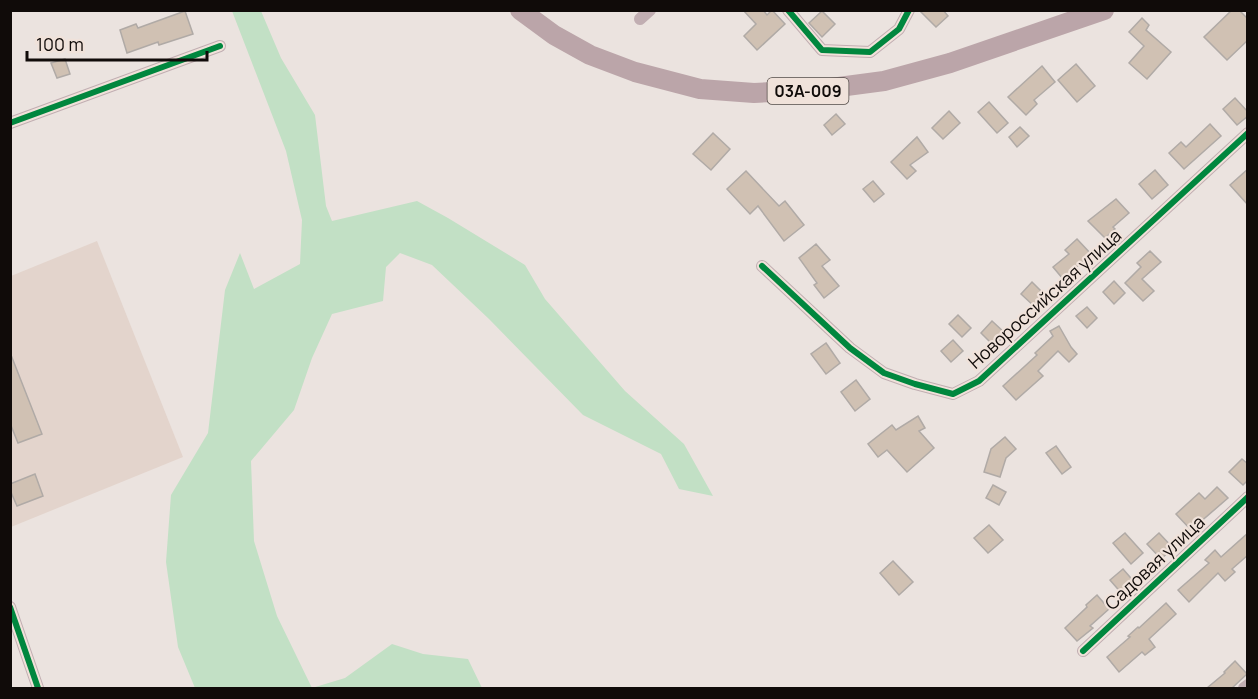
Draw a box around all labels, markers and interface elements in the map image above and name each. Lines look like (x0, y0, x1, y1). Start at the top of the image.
scale bar (27, 24, 207, 62)
text: 100 m (36, 32, 84, 56)
road number: 03А-009 (768, 78, 848, 104)
street label: Новороссийская улица (963, 223, 1126, 373)
street label: Садовая улица (1099, 510, 1209, 615)

